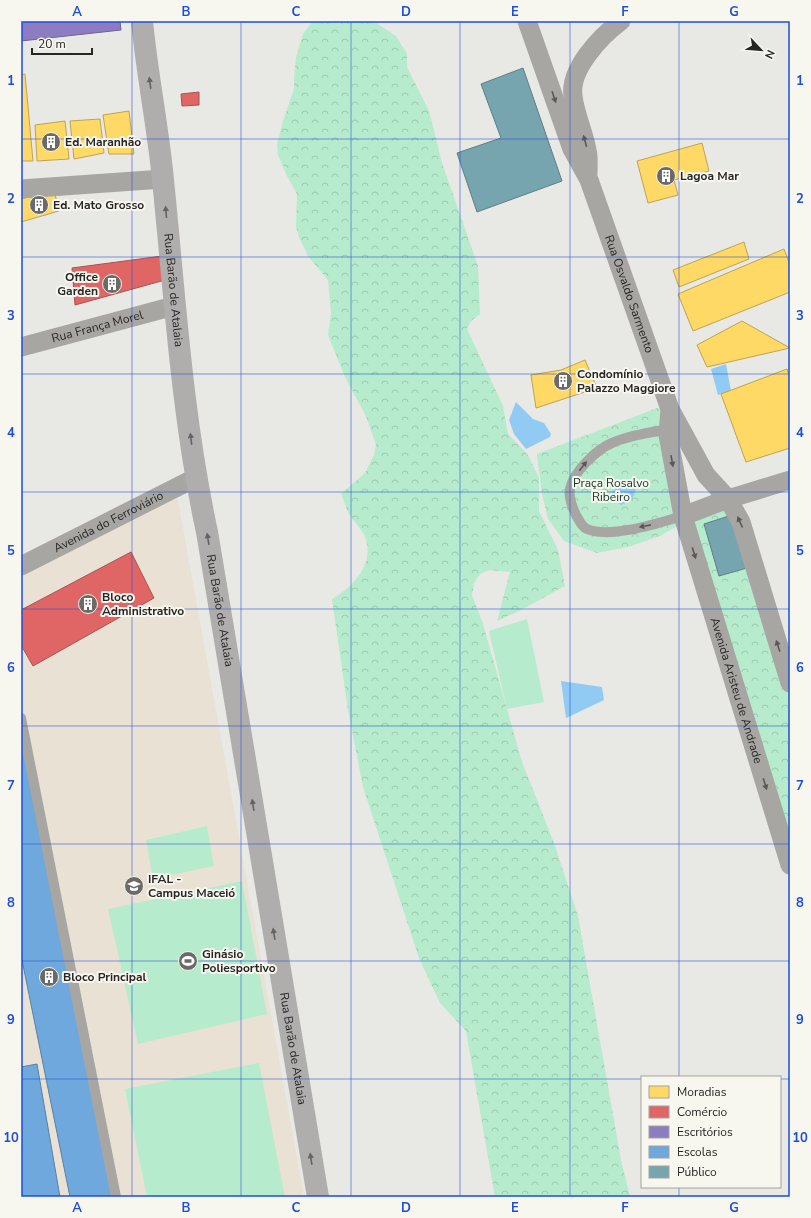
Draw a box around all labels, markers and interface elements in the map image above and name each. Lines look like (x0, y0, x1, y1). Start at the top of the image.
text: A (72, 3, 82, 21)
text: B (182, 3, 191, 21)
text: C (292, 3, 301, 21)
text: D (401, 3, 411, 21)
text: E (511, 3, 519, 21)
text: F (621, 3, 629, 21)
text: G (729, 3, 739, 21)
scale bar (32, 30, 92, 56)
north arrow (741, 30, 781, 70)
text: 20 m (38, 36, 66, 52)
text: N (761, 47, 778, 61)
text: 1 (7, 72, 15, 90)
text: 1 (796, 72, 804, 90)
one-way arrow (147, 77, 153, 90)
one-way arrow (551, 92, 557, 104)
building icon: Ed. Maranhão (40, 131, 62, 153)
place label: Ed. Maranhão (65, 134, 141, 150)
one-way arrow (582, 135, 588, 147)
building icon: Lagoa Mar (655, 165, 677, 187)
place label: Lagoa Mar (680, 168, 739, 184)
text: 2 (7, 190, 15, 208)
text: 2 (796, 190, 804, 208)
building icon: Ed. Mato Grosso (28, 194, 50, 216)
place label: Ed. Mato Grosso (53, 197, 144, 213)
one-way arrow (163, 206, 169, 218)
street label: Rua Barão de Atalaia (160, 233, 187, 348)
street label: Rua Osvaldo Sarmento (601, 233, 658, 356)
place label: Office Garden (57, 269, 98, 299)
building icon: Office Garden (101, 273, 123, 295)
text: 3 (7, 307, 15, 325)
street label: Rua França Morel (50, 307, 145, 346)
text: 3 (796, 307, 804, 325)
place label: Condomínio Palazzo Maggiore (577, 366, 676, 396)
building icon: Condomínio Palazzo Maggiore (552, 370, 574, 392)
text: 4 (7, 424, 15, 442)
text: 4 (796, 424, 804, 442)
one-way arrow (187, 433, 194, 445)
one-way arrow (670, 455, 676, 467)
one-way arrow (578, 461, 587, 472)
park label: Praça Rosalvo Ribeiro (573, 475, 649, 505)
street label: Avenida do Ferroviário (51, 487, 166, 556)
one-way arrow (737, 516, 743, 527)
one-way arrow (639, 523, 651, 529)
one-way arrow (205, 533, 211, 545)
text: 5 (7, 542, 15, 560)
text: 5 (796, 542, 804, 560)
one-way arrow (691, 548, 697, 560)
street label: Rua Barão de Atalaia (203, 553, 237, 668)
place label: Bloco Administrativo (102, 589, 184, 619)
building icon: Bloco Administrativo (77, 593, 99, 615)
street label: Avenida Aristeu de Andrade (707, 616, 766, 766)
one-way arrow (775, 639, 781, 651)
text: 6 (7, 659, 15, 677)
text: 6 (796, 659, 804, 677)
text: 7 (7, 777, 15, 795)
text: 7 (796, 777, 804, 795)
one-way arrow (762, 779, 768, 791)
one-way arrow (250, 799, 256, 811)
place label: IFAL - Campus Maceió (148, 871, 235, 901)
school or university icon: IFAL - Campus Maceió (123, 875, 145, 897)
text: 8 (7, 894, 15, 912)
text: 8 (796, 894, 804, 912)
one-way arrow (271, 928, 277, 940)
place label: Ginásio Poliesportivo (202, 946, 276, 976)
sports icon: Ginásio Poliesportivo (177, 950, 199, 972)
building icon: Bloco Principal (38, 966, 60, 988)
place label: Bloco Principal (63, 969, 147, 985)
street label: Rua Barão de Atalaia (276, 991, 310, 1106)
text: 9 (7, 1011, 15, 1029)
text: 9 (796, 1011, 804, 1029)
legend (641, 1076, 781, 1188)
text: Moradias (677, 1084, 727, 1100)
text: Comércio (677, 1104, 728, 1120)
text: Escritórios (677, 1124, 733, 1140)
text: 10 (3, 1129, 19, 1147)
text: 10 (792, 1129, 808, 1147)
text: Escolas (677, 1144, 718, 1160)
one-way arrow (308, 1152, 314, 1165)
text: Público (677, 1164, 717, 1180)
text: A (72, 1199, 82, 1217)
text: B (182, 1199, 191, 1217)
text: C (292, 1199, 301, 1217)
text: D (401, 1199, 411, 1217)
text: E (511, 1199, 519, 1217)
text: F (621, 1199, 629, 1217)
text: G (729, 1199, 739, 1217)

